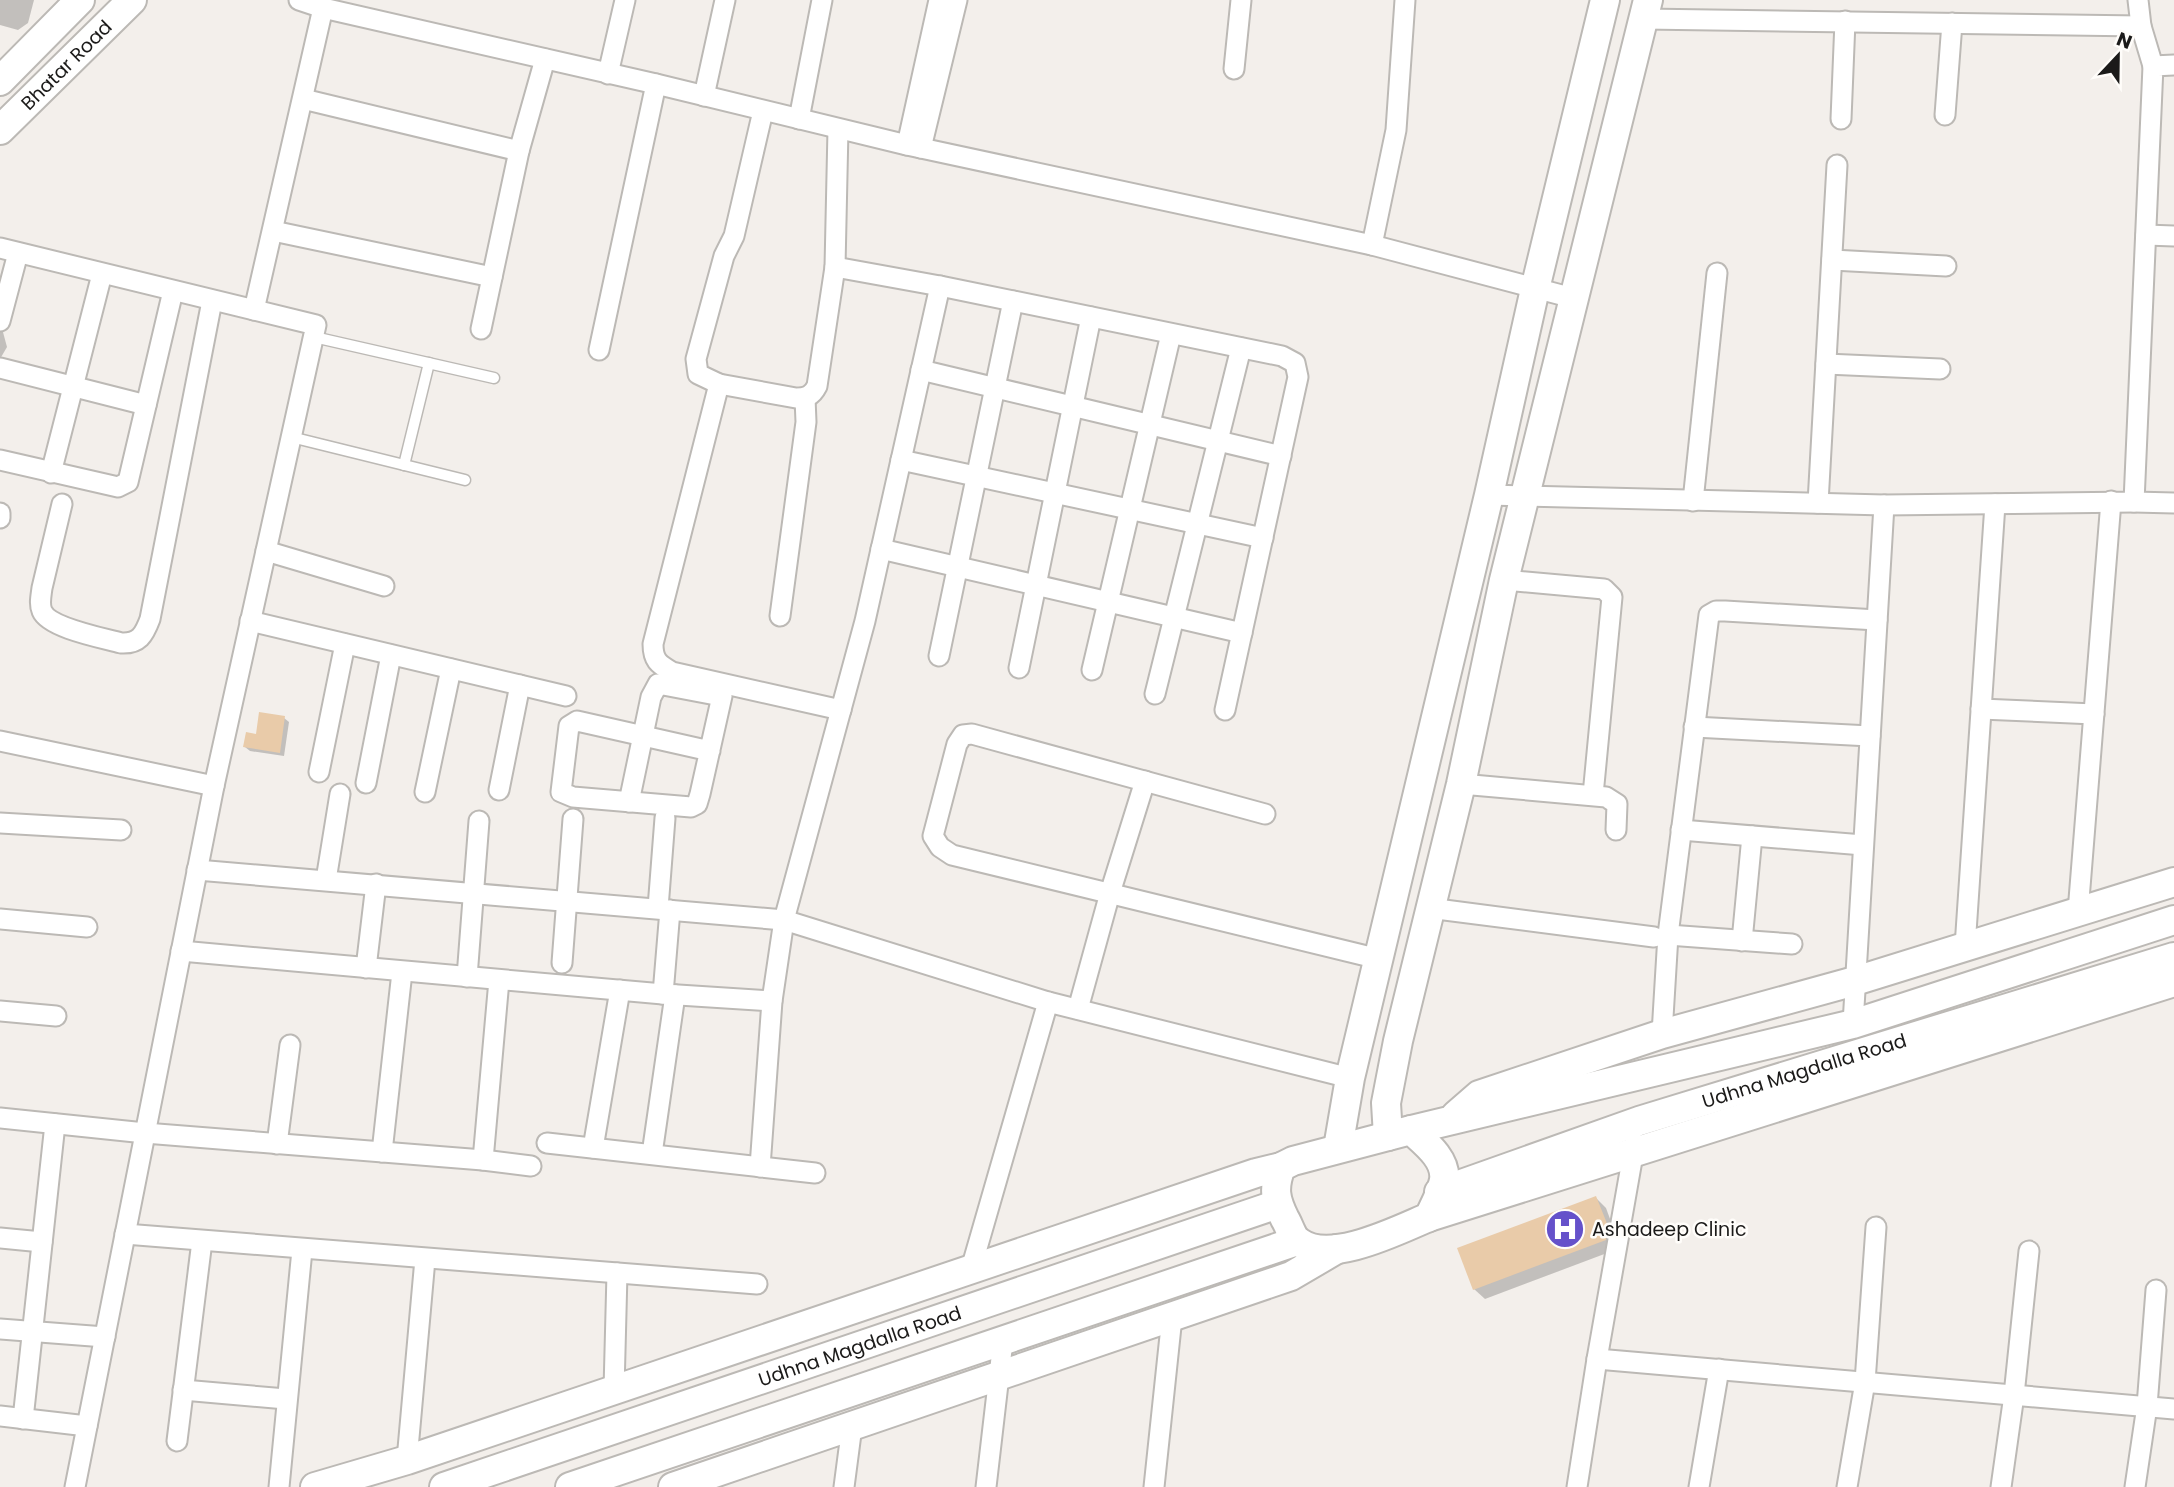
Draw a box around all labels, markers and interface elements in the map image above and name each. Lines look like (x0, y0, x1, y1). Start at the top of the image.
street label: Bhatar Road (15, 14, 118, 116)
north arrow (2083, 21, 2153, 91)
text: N (2112, 26, 2136, 56)
street label: Udhna Magdalla Road (1699, 1027, 1910, 1115)
hospital icon: Ashadeep Clinic (1544, 1208, 1586, 1250)
place label: Ashadeep Clinic (1592, 1216, 1746, 1243)
street label: Udhna Magdalla Road (755, 1299, 965, 1393)

